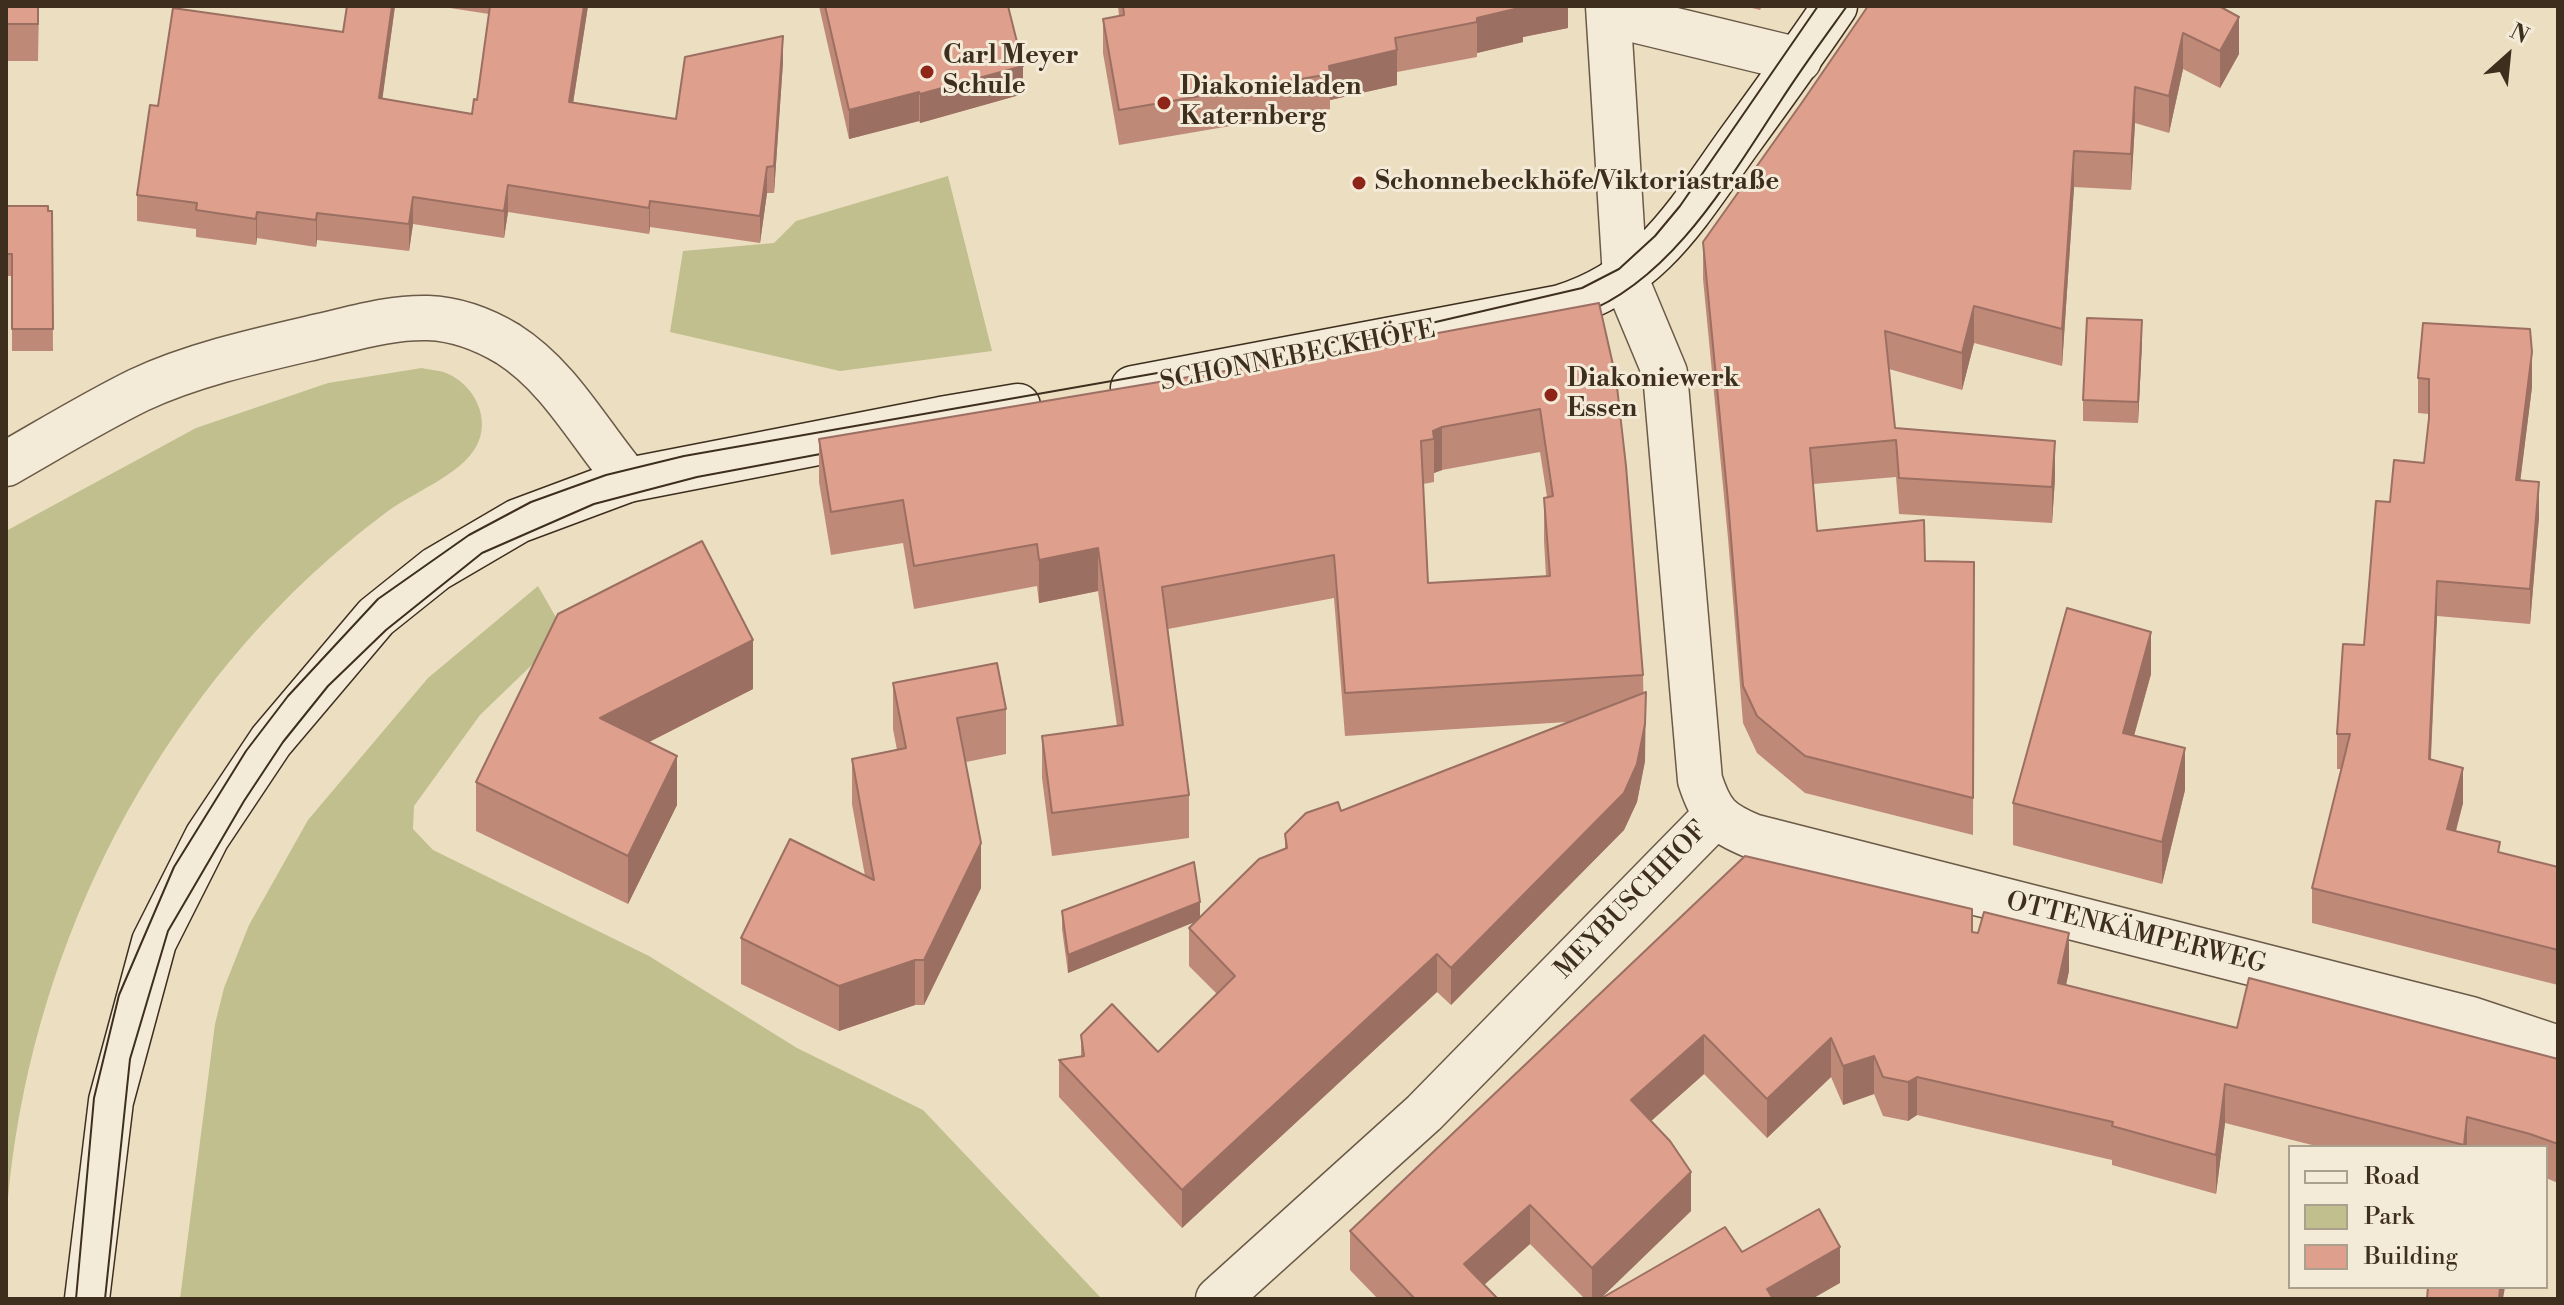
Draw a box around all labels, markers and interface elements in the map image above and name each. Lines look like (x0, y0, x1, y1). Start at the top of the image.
north arrow (2468, 16, 2548, 96)
text: N (2505, 18, 2533, 50)
place label: Carl Meyer Schule (943, 41, 1079, 102)
marker: Carl Meyer Schule (918, 63, 936, 81)
place label: Diakonieladen Katernberg (1180, 72, 1361, 134)
marker: Diakonieladen Katernberg (1155, 94, 1173, 112)
place label: Schonnebeckhöfe/Viktoriastraße (1375, 167, 1779, 199)
marker: Schonnebeckhöfe/Viktoriastraße (1350, 174, 1368, 192)
street label: SCHONNEBECKHÖFE (1158, 315, 1438, 399)
place label: Diakoniewerk Essen (1567, 364, 1740, 426)
marker: Diakoniewerk Essen (1542, 386, 1560, 404)
street label: MEYBUSCHHOF (1549, 816, 1715, 986)
street label: OTTENKÄMPERWEG (2003, 887, 2269, 981)
legend (2288, 1145, 2548, 1289)
text: Road (2364, 1162, 2420, 1192)
text: Park (2364, 1202, 2414, 1232)
text: Building (2364, 1242, 2458, 1272)

